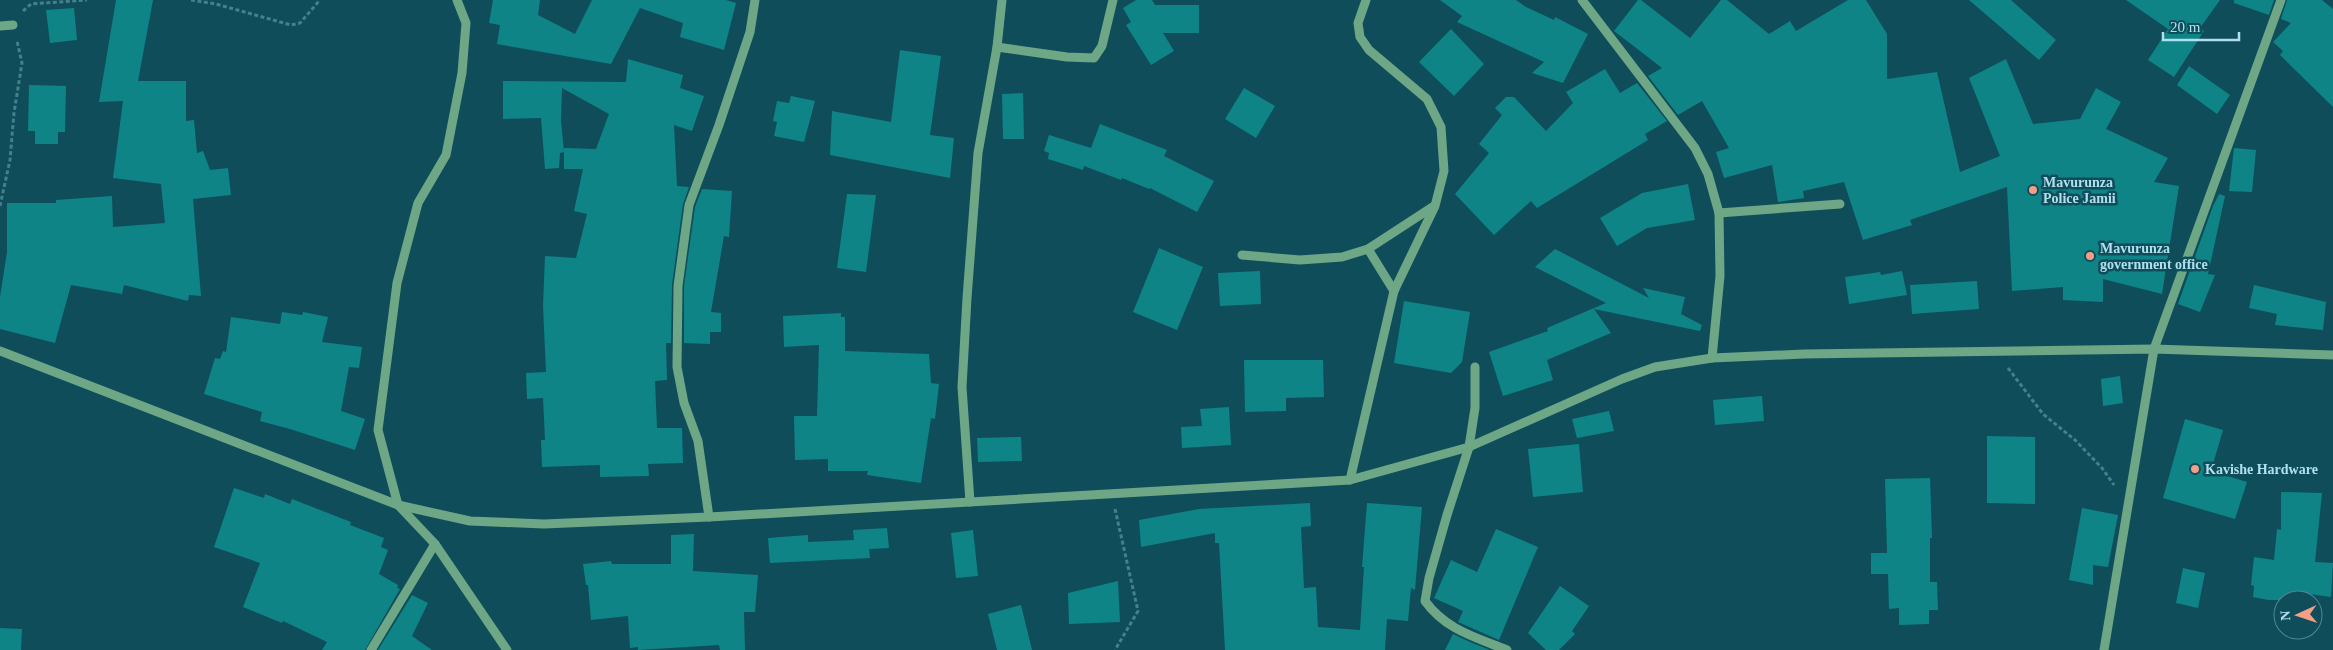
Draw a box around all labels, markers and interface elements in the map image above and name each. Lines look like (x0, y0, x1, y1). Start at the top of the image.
scale bar (2163, 10, 2239, 42)
text: 20 m (2170, 19, 2201, 35)
place label: Mavurunza Police Jamii (2043, 175, 2116, 206)
marker: Mavurunza Police Jamii (2027, 184, 2039, 196)
place label: Mavurunza government office (2100, 241, 2208, 272)
marker: Mavurunza government office (2084, 250, 2096, 262)
place label: Kavishe Hardware (2205, 462, 2318, 477)
marker: Kavishe Hardware (2189, 463, 2201, 475)
north arrow (2273, 590, 2323, 640)
text: N (2278, 610, 2293, 621)

